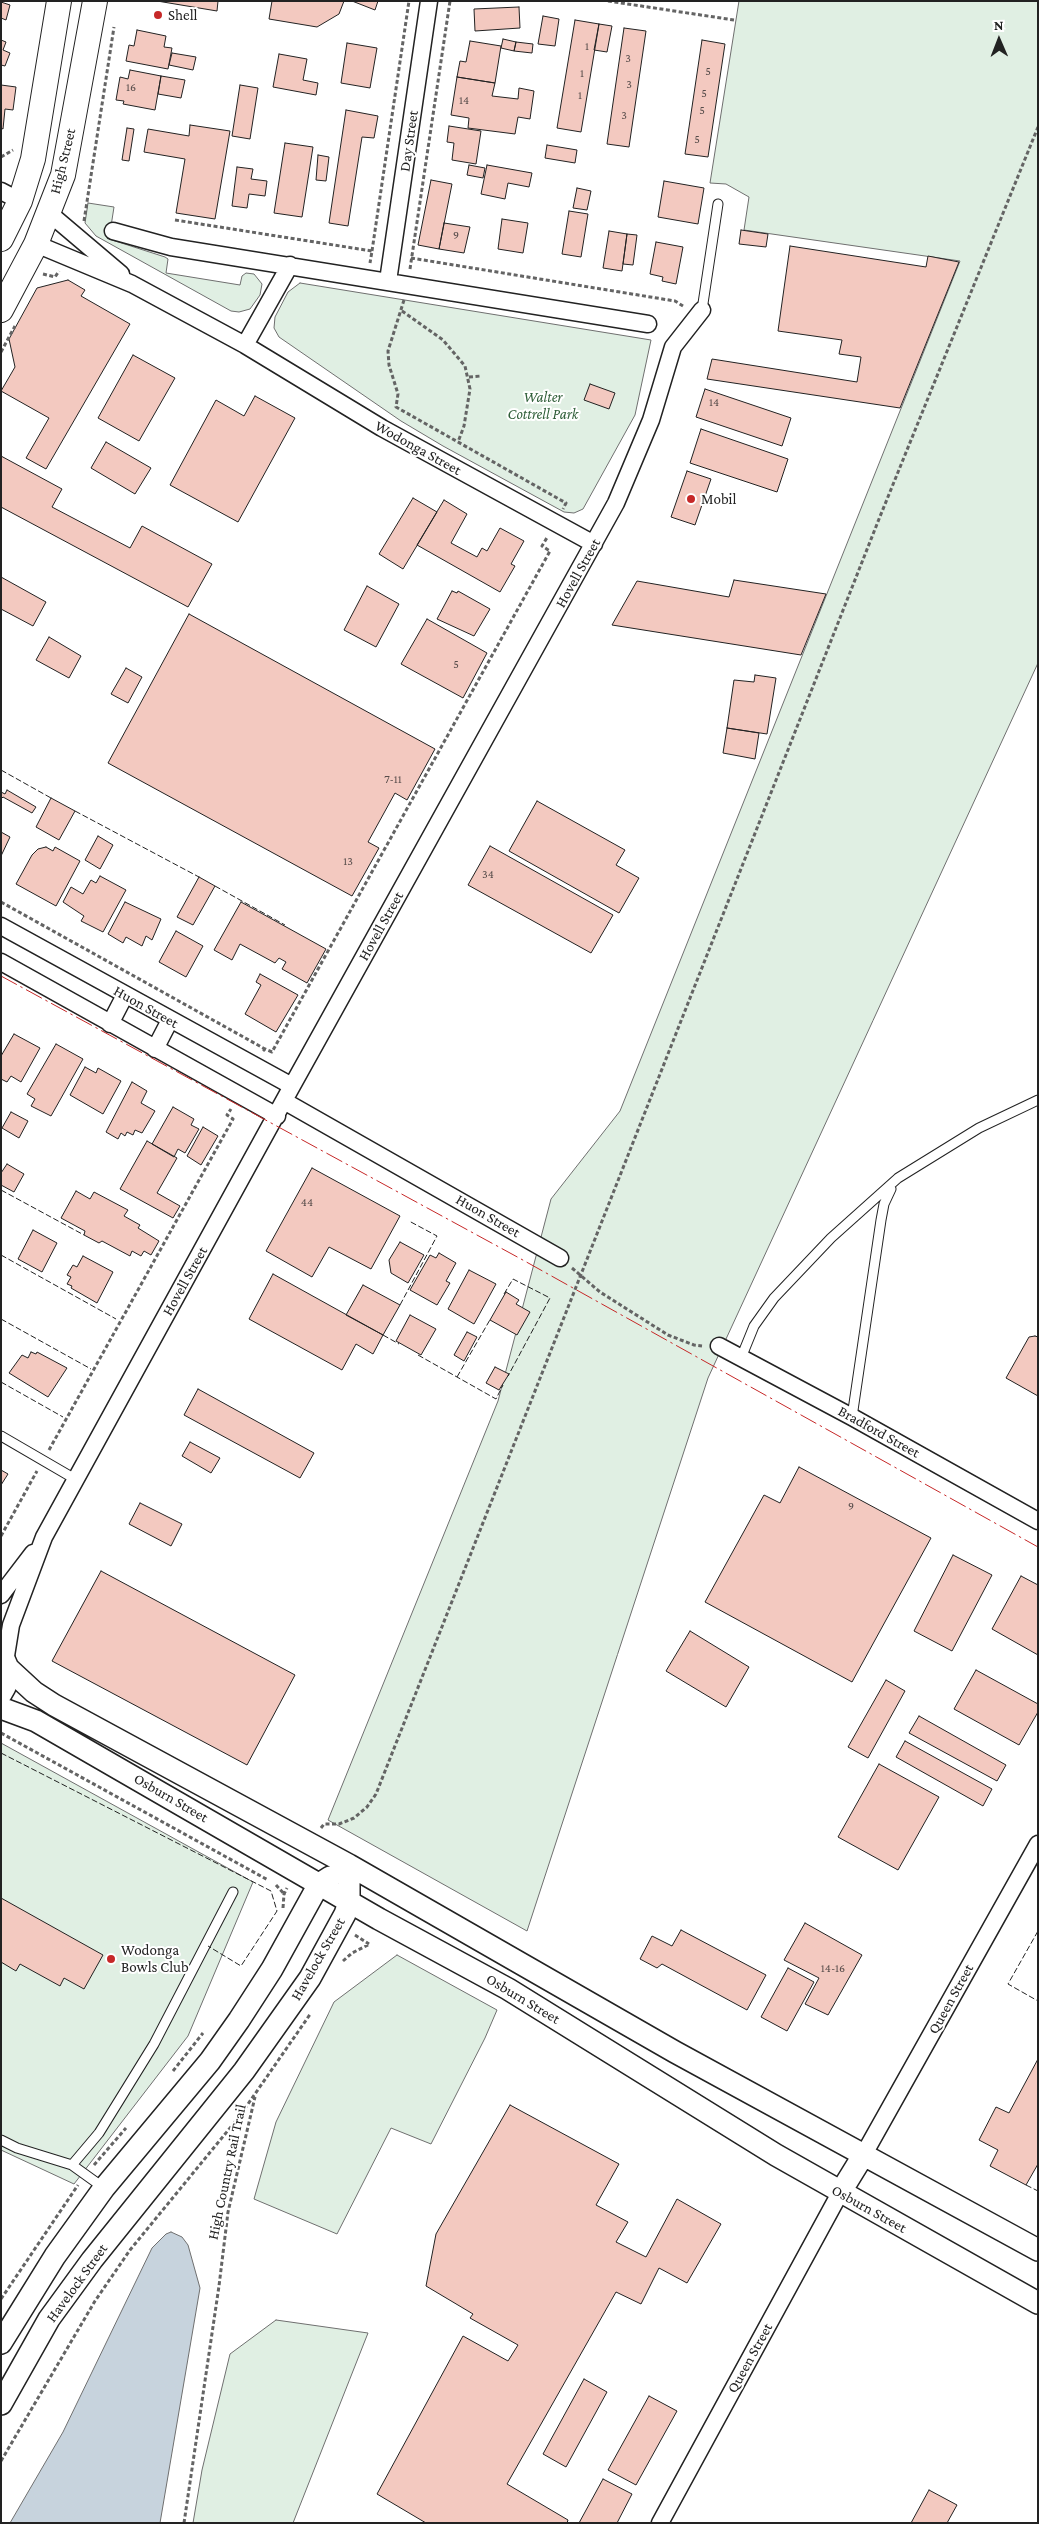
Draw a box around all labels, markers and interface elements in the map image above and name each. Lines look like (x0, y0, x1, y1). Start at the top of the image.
place label: Shell (168, 6, 198, 24)
marker: Shell (152, 9, 164, 21)
north arrow (974, 15, 1024, 65)
text: N (994, 17, 1004, 33)
house number: 1 (585, 39, 589, 53)
house number: 3 (625, 51, 631, 65)
house number: 5 (705, 64, 711, 78)
house number: 1 (580, 66, 584, 80)
house number: 3 (626, 77, 632, 91)
house number: 16 (126, 80, 136, 94)
house number: 5 (701, 86, 707, 100)
house number: 1 (578, 88, 582, 102)
house number: 14 (459, 93, 469, 107)
house number: 5 (699, 103, 705, 117)
house number: 3 (621, 108, 627, 122)
street label: Day Street (396, 109, 422, 173)
street label: High Street (46, 126, 80, 196)
house number: 5 (694, 132, 700, 146)
house number: 9 (453, 228, 459, 242)
park label: Walter Cottrell Park (508, 388, 578, 423)
house number: 14 (709, 395, 719, 409)
street label: Wodonga Street (372, 417, 464, 479)
place label: Mobil (701, 490, 736, 508)
marker: Mobil (685, 493, 697, 505)
street label: Hovell Street (552, 535, 604, 611)
house number: 5 (453, 657, 459, 671)
house number: 7-11 (384, 772, 402, 786)
house number: 13 (343, 854, 353, 868)
house number: 34 (482, 867, 494, 881)
street label: Hovell Street (355, 888, 407, 964)
street label: Huon Street (110, 982, 182, 1032)
street label: Huon Street (453, 1190, 523, 1242)
house number: 44 (301, 1195, 313, 1209)
street label: Hovell Street (159, 1243, 211, 1319)
street label: Bradford Street (835, 1402, 923, 1462)
house number: 9 (848, 1499, 854, 1513)
street label: Osburn Street (131, 1769, 211, 1827)
street label: Havelock Street (287, 1914, 349, 2004)
place label: Wodonga Bowls Club (121, 1941, 189, 1976)
marker: Wodonga Bowls Club (105, 1953, 117, 1965)
house number: 14-16 (821, 1961, 845, 1975)
street label: Queen Street (924, 1961, 978, 2037)
street label: Osburn Street (483, 1970, 563, 2028)
street label: High Country Rail Trail (204, 2103, 250, 2241)
street label: Osburn Street (828, 2181, 910, 2237)
street label: Havelock Street (42, 2240, 112, 2326)
street label: Queen Street (723, 2320, 777, 2396)

